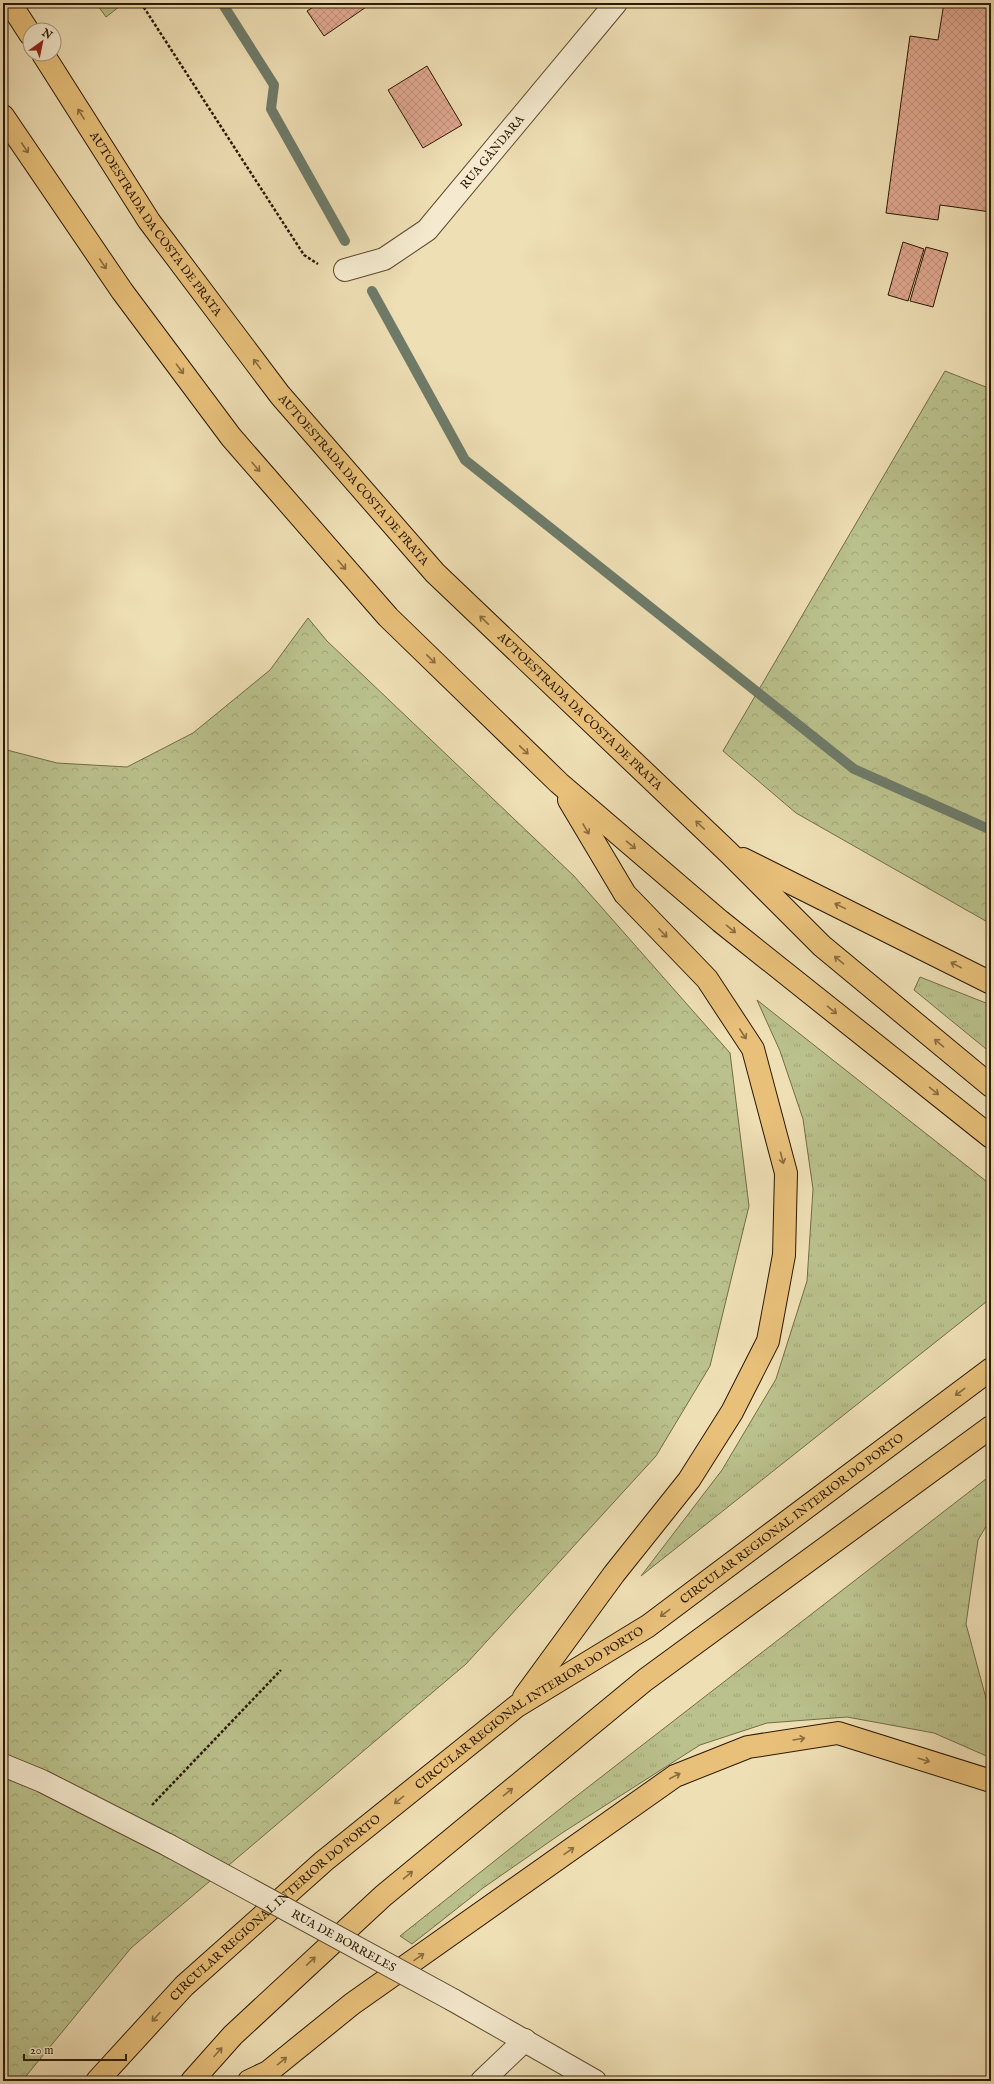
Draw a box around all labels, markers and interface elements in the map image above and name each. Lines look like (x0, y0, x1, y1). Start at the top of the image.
north arrow (22, 22, 62, 62)
text: N (38, 25, 55, 43)
one-way arrow (77, 109, 85, 120)
street label: RUA GÂNDARA (457, 111, 528, 192)
street label: AUTOESTRADA DA COSTA DE PRATA (86, 128, 226, 320)
one-way arrow (21, 143, 29, 154)
one-way arrow (99, 258, 107, 269)
one-way arrow (252, 359, 261, 370)
one-way arrow (175, 363, 184, 374)
street label: AUTOESTRADA DA COSTA DE PRATA (275, 390, 433, 569)
one-way arrow (252, 461, 261, 472)
one-way arrow (337, 559, 346, 569)
one-way arrow (479, 615, 489, 625)
street label: AUTOESTRADA DA COSTA DE PRATA (494, 629, 666, 794)
one-way arrow (426, 654, 436, 664)
one-way arrow (519, 745, 529, 755)
one-way arrow (695, 820, 705, 830)
one-way arrow (583, 823, 591, 835)
one-way arrow (626, 840, 637, 849)
one-way arrow (835, 902, 847, 909)
one-way arrow (725, 924, 736, 933)
one-way arrow (658, 928, 668, 938)
one-way arrow (834, 956, 844, 965)
one-way arrow (950, 961, 962, 968)
one-way arrow (827, 1006, 838, 1014)
one-way arrow (740, 1028, 748, 1040)
one-way arrow (934, 1038, 945, 1047)
one-way arrow (928, 1087, 939, 1096)
one-way arrow (778, 1151, 786, 1164)
one-way arrow (954, 1388, 965, 1397)
street label: CIRCULAR REGIONAL INTERIOR DO PORTO (677, 1430, 906, 1607)
one-way arrow (660, 1609, 671, 1617)
street label: CIRCULAR REGIONAL INTERIOR DO PORTO (412, 1623, 646, 1793)
one-way arrow (792, 1735, 805, 1743)
one-way arrow (918, 1757, 931, 1764)
one-way arrow (669, 1772, 681, 1779)
one-way arrow (503, 1788, 514, 1796)
one-way arrow (394, 1796, 405, 1805)
street label: CIRCULAR REGIONAL INTERIOR DO PORTO (167, 1811, 384, 2004)
one-way arrow (563, 1847, 574, 1855)
one-way arrow (403, 1870, 413, 1879)
street label: RUA DE BORRELES (289, 1906, 399, 1975)
one-way arrow (413, 1953, 424, 1961)
one-way arrow (306, 1957, 316, 1966)
one-way arrow (151, 2012, 161, 2022)
scale bar (24, 2036, 126, 2062)
text: 20 m (30, 2043, 53, 2058)
one-way arrow (213, 2047, 222, 2057)
one-way arrow (276, 2056, 287, 2065)

